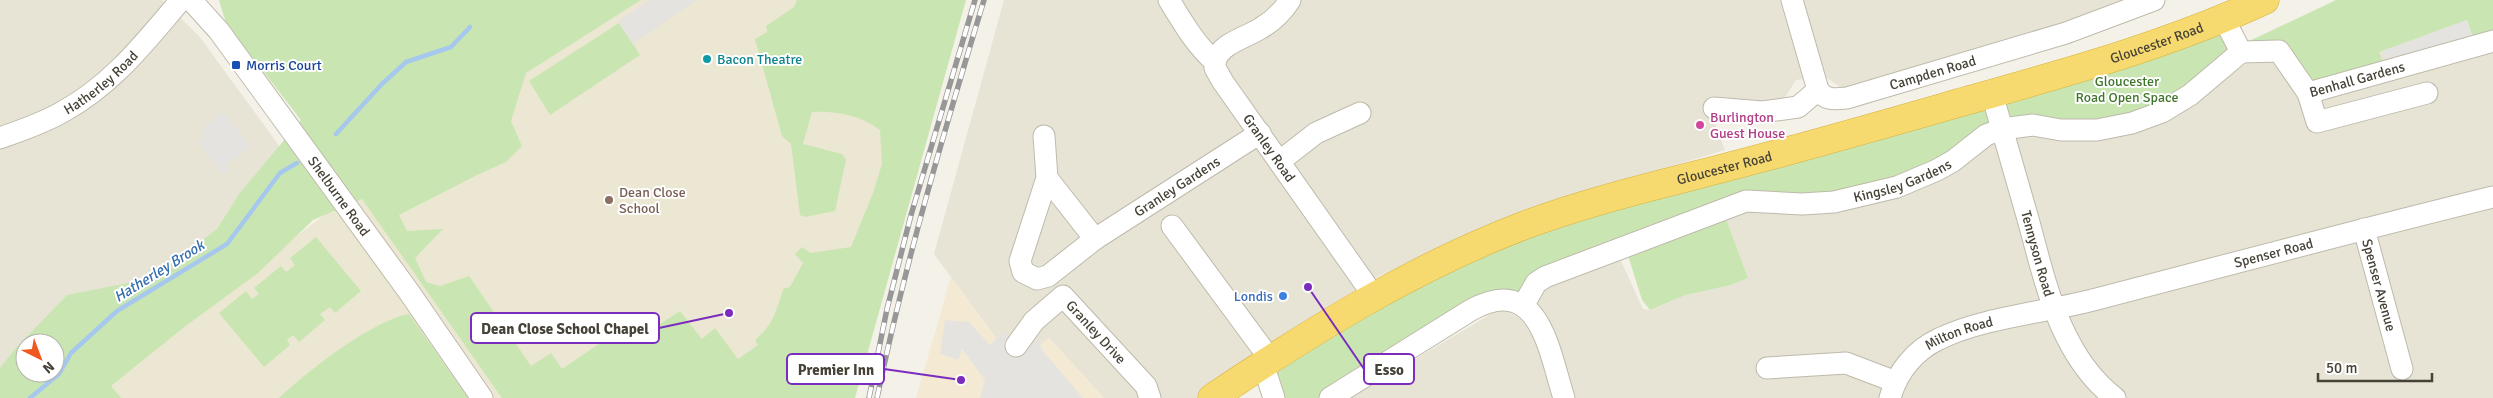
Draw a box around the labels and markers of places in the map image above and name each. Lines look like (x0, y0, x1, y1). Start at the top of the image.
place label: Bacon Theatre (717, 51, 802, 68)
marker: Bacon Theatre (701, 53, 713, 65)
place label: Morris Court (246, 57, 322, 74)
marker: Morris Court (230, 59, 242, 71)
place label: Burlington Guest House (1710, 109, 1785, 142)
marker: Burlington Guest House (1694, 119, 1706, 131)
place label: Dean Close School (619, 184, 686, 217)
marker: Dean Close School (603, 194, 615, 206)
place label: Londis (1234, 288, 1273, 305)
marker: Londis (1277, 290, 1289, 302)
callout: Dean Close School Chapel (471, 313, 659, 343)
callout: Premier Inn (787, 354, 884, 384)
callout: Esso (1364, 354, 1414, 384)

